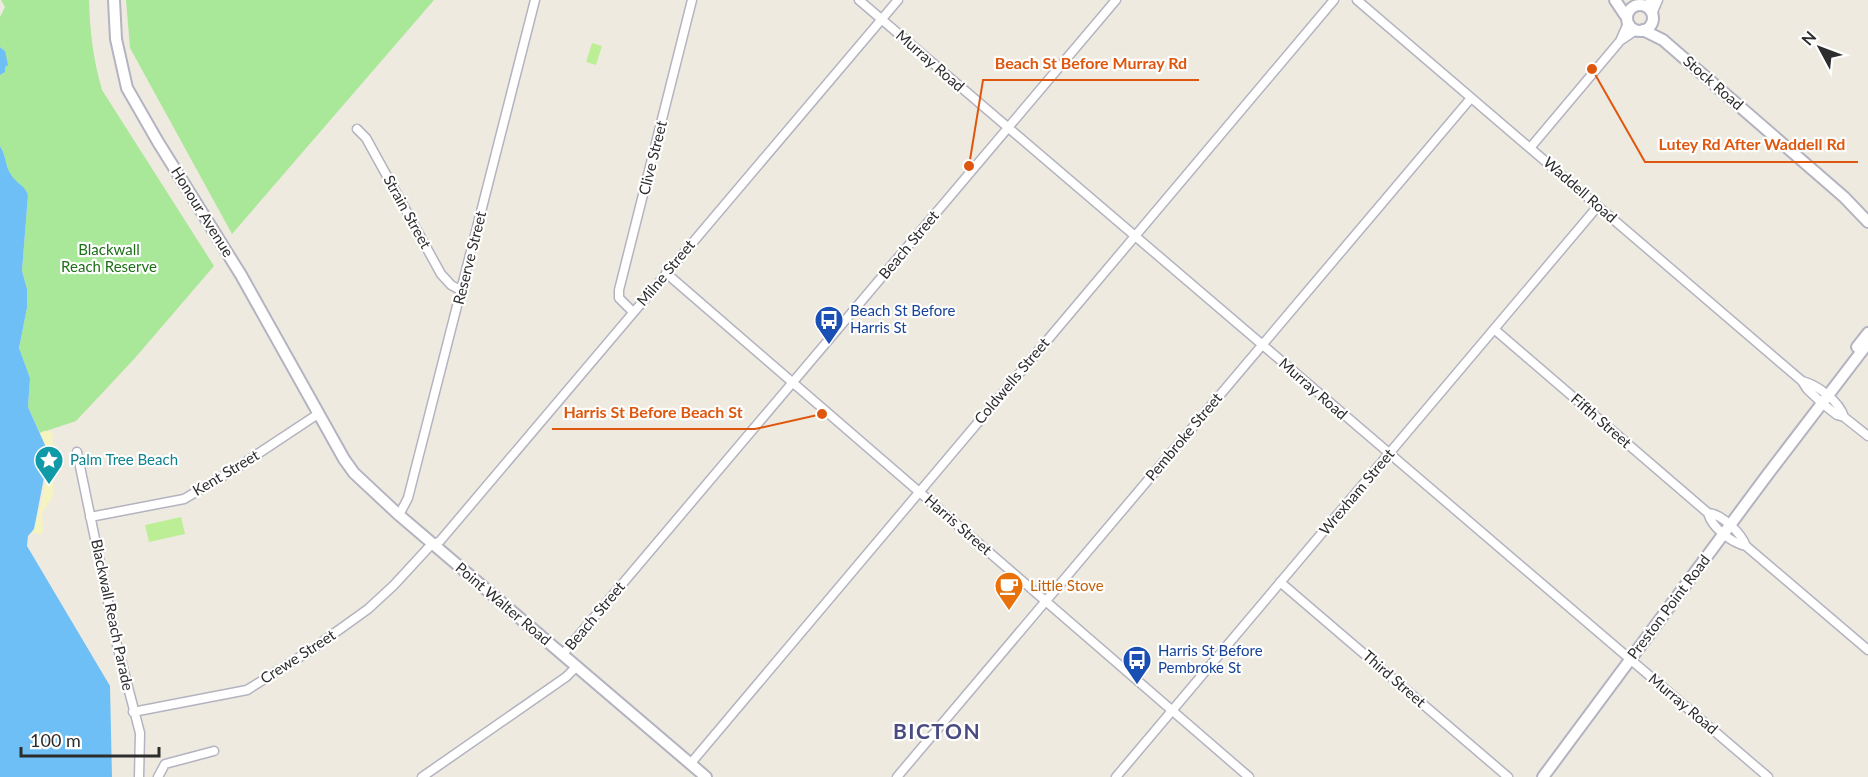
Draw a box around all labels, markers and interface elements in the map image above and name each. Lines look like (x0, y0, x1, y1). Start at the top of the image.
north arrow (1790, 18, 1850, 78)
street label: Murray Road (893, 26, 969, 95)
text: N (1797, 27, 1820, 49)
callout: Beach St Before Murray Rd (983, 46, 1199, 80)
street label: Stock Road (1680, 51, 1747, 113)
text: Beach St Before Murray Rd (995, 53, 1187, 72)
street label: Clive Street (634, 118, 670, 197)
callout: Lutey Rd After Waddell Rd (1645, 128, 1858, 162)
text: Lutey Rd After Waddell Rd (1659, 134, 1845, 153)
street label: Waddell Road (1540, 153, 1621, 226)
street label: Honour Avenue (168, 163, 238, 260)
street label: Strain Street (380, 172, 436, 252)
street label: Beach Street (874, 206, 942, 282)
street label: Reserve Street (449, 209, 489, 306)
street label: Milne Street (632, 235, 698, 309)
park label: Blackwall Reach Reserve (61, 240, 157, 275)
place label: Beach St Before Harris St (850, 301, 955, 336)
bus stop icon: Beach St Before Harris St (813, 304, 845, 346)
street label: Coldwells Street (970, 333, 1053, 427)
street label: Murray Road (1276, 354, 1352, 423)
street label: Pembroke Street (1141, 388, 1226, 484)
street label: Fifth Street (1568, 389, 1636, 452)
callout: Harris St Before Beach St (552, 395, 755, 429)
text: Harris St Before Beach St (563, 402, 743, 421)
place icon: Palm Tree Beach (33, 444, 65, 486)
street label: Wrexham Street (1315, 444, 1398, 538)
street label: Kent Street (189, 445, 262, 499)
place label: Palm Tree Beach (70, 450, 178, 468)
street label: Harris Street (921, 490, 996, 559)
street label: Blackwall Reach Parade (88, 537, 138, 692)
street label: Preston Point Road (1623, 551, 1713, 662)
street label: Point Walter Road (452, 558, 555, 648)
cafe icon: Little Stove (993, 570, 1025, 612)
place label: Little Stove (1030, 576, 1104, 594)
street label: Beach Street (560, 577, 628, 653)
street label: Crewe Street (257, 625, 339, 687)
place label: Harris St Before Pembroke St (1158, 641, 1263, 676)
bus stop icon: Harris St Before Pembroke St (1121, 644, 1153, 686)
street label: Third Street (1359, 646, 1430, 711)
street label: Murray Road (1645, 669, 1722, 737)
district label: BICTON (893, 718, 981, 743)
scale bar (21, 720, 159, 758)
text: 100 m (30, 729, 81, 751)

